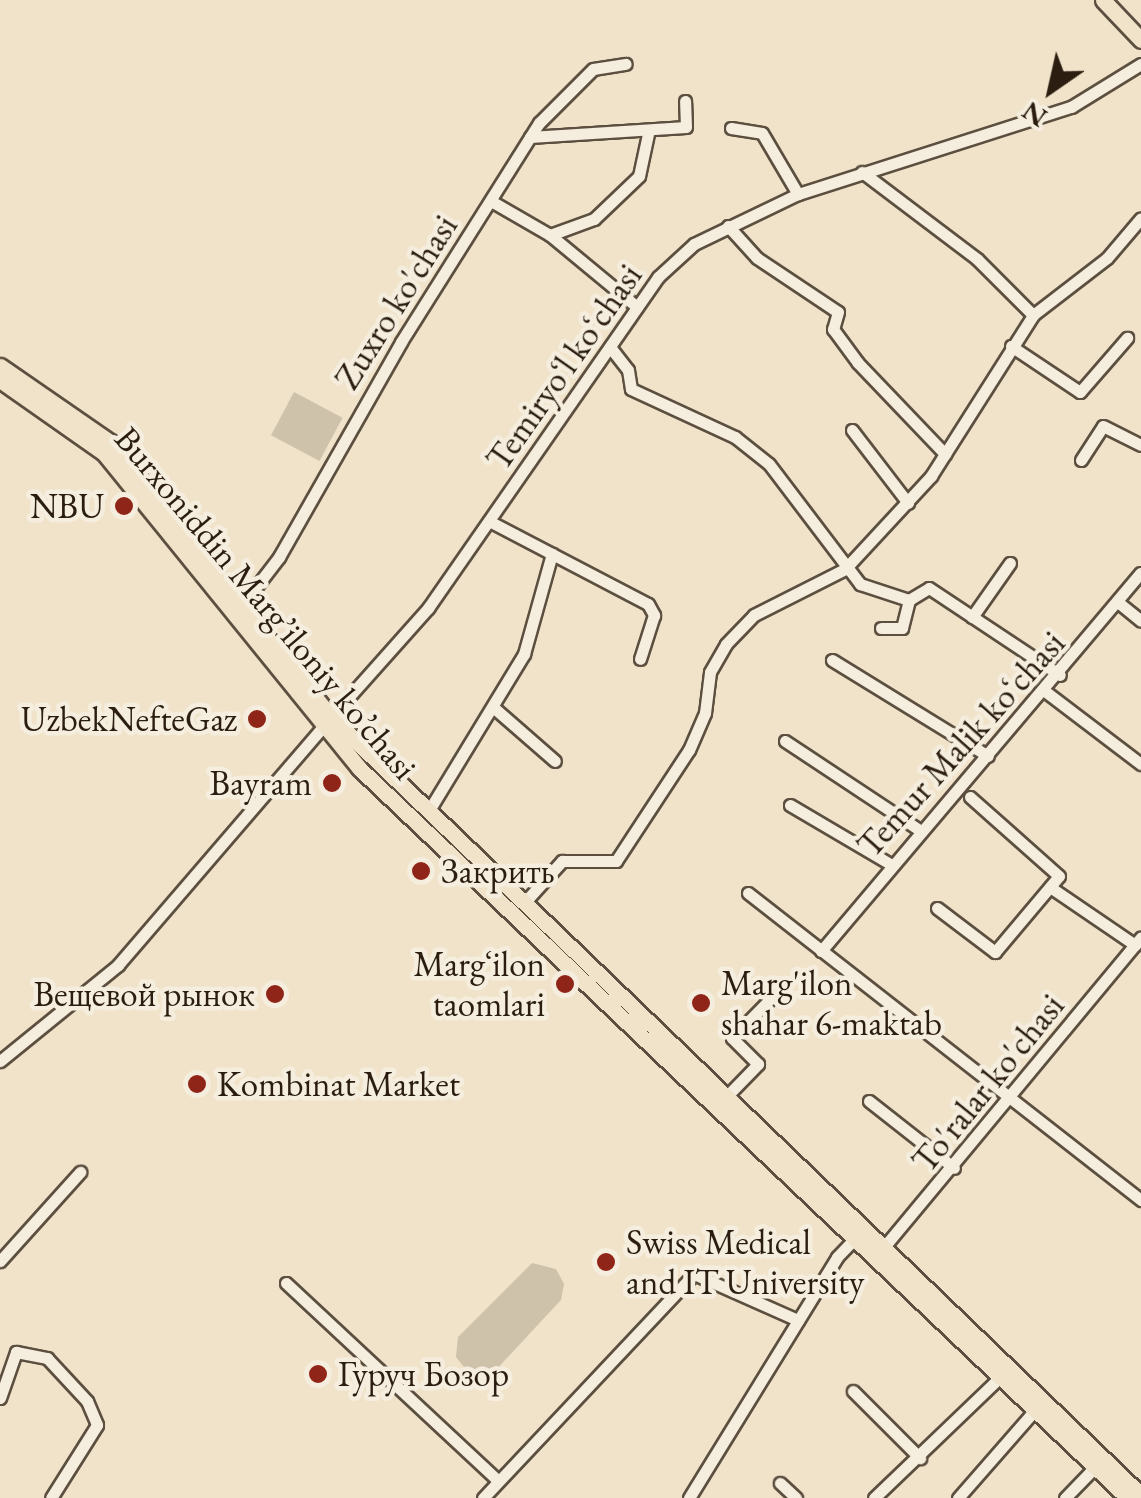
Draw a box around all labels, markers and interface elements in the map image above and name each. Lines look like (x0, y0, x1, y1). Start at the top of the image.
north arrow (1001, 40, 1101, 140)
text: N (1015, 94, 1054, 136)
street label: Zuxro ko'chasi (326, 207, 466, 397)
street label: Temiryoʻl koʻchasi (477, 256, 651, 478)
street label: Burxoniddin Marg’iloniy ko’chasi (106, 418, 426, 788)
place label: NBU (30, 485, 104, 527)
marker: NBU (113, 495, 135, 517)
street label: Temur Malik koʻchasi (848, 622, 1074, 866)
place label: UzbekNefteGaz (21, 698, 237, 740)
marker: UzbekNefteGaz (246, 708, 268, 730)
place label: Bayram (210, 762, 312, 804)
marker: Bayram (321, 772, 343, 794)
place label: Закрить (441, 850, 555, 892)
marker: Закрить (410, 860, 432, 882)
place label: Margʻilon taomlari (414, 943, 545, 1025)
place label: Marg'ilon shahar 6-maktab (721, 962, 942, 1044)
place label: Вещевой рынок (33, 973, 255, 1015)
marker: Margʻilon taomlari (554, 973, 576, 995)
marker: Вещевой рынок (264, 983, 286, 1005)
street label: To'ralar ko'chasi (903, 985, 1073, 1181)
marker: Marg'ilon shahar 6-maktab (690, 992, 712, 1014)
place label: Kombinat Market (217, 1063, 460, 1105)
marker: Kombinat Market (186, 1073, 208, 1095)
place label: Swiss Medical and IT University (626, 1221, 864, 1303)
marker: Swiss Medical and IT University (595, 1251, 617, 1273)
place label: Гуруч Бозор (338, 1353, 509, 1395)
marker: Гуруч Бозор (307, 1363, 329, 1385)

